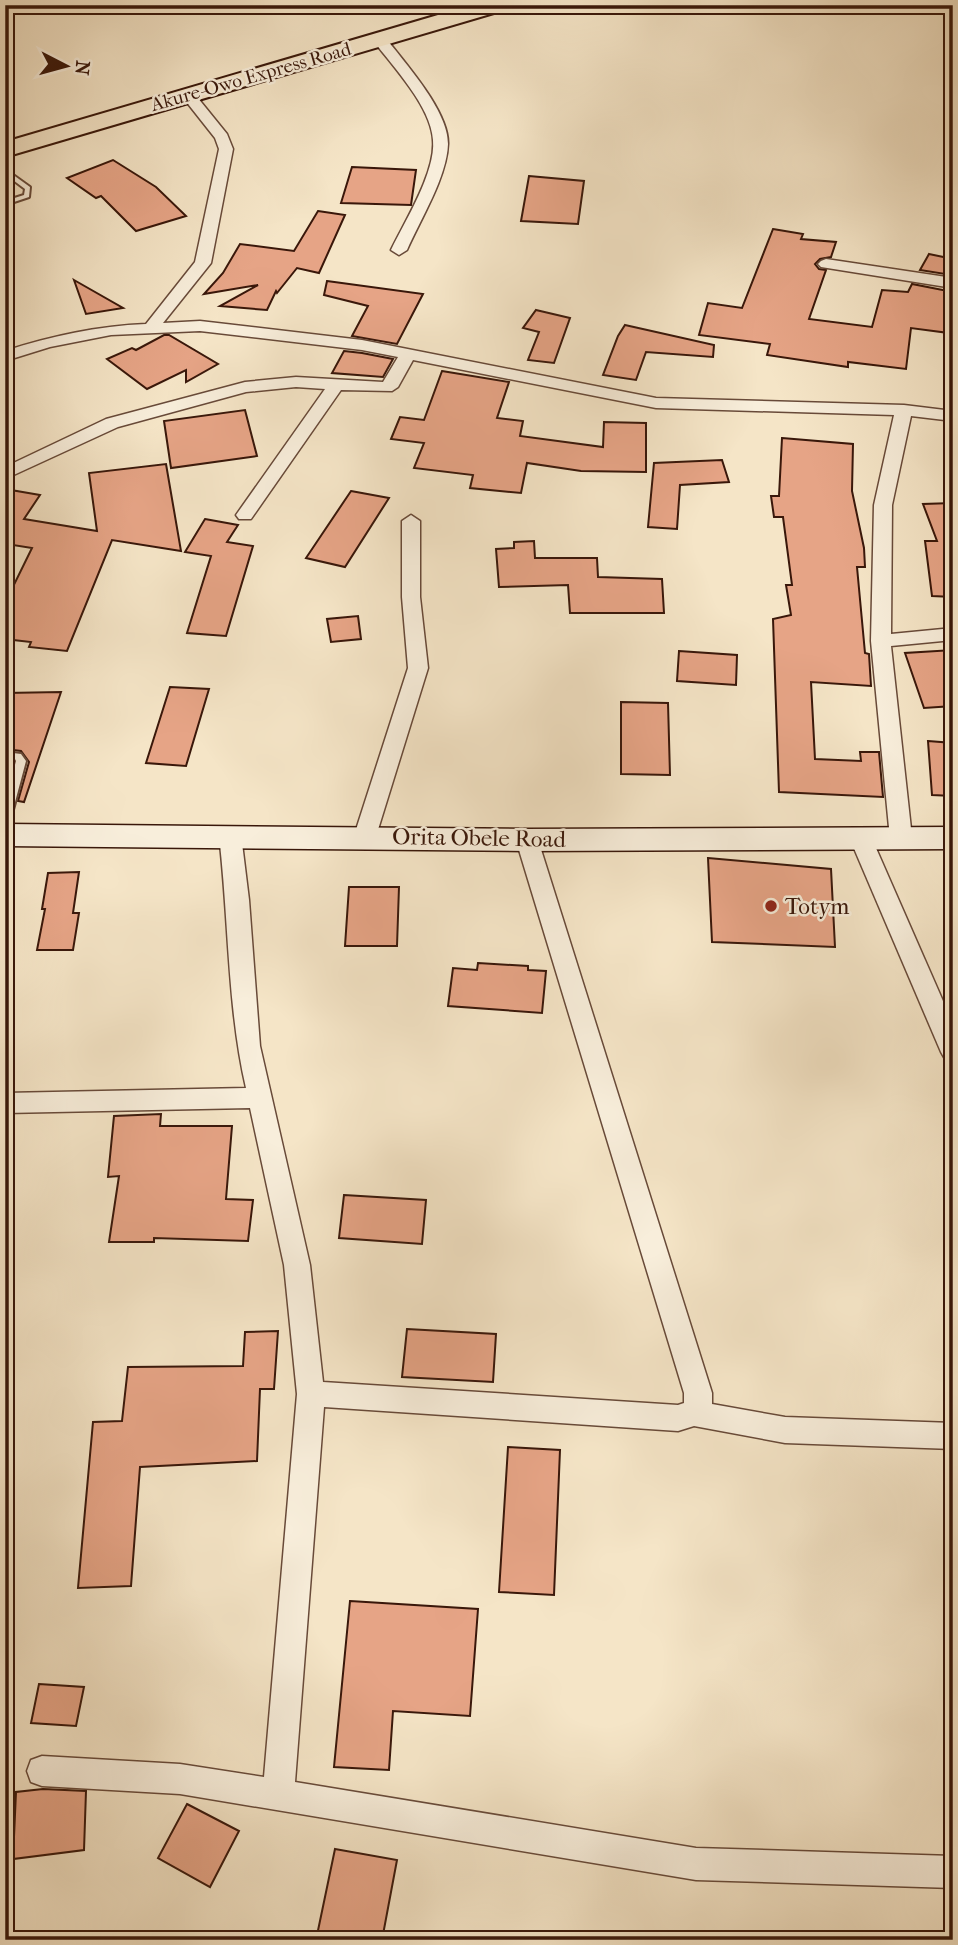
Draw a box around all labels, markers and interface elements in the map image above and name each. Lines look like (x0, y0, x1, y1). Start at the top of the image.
north arrow (32, 32, 102, 102)
street label: Akure-Owo Express Road (147, 38, 354, 116)
text: N (70, 59, 94, 77)
street label: Orita Obele Road (392, 823, 567, 853)
place label: Totym (785, 893, 849, 920)
marker: Totym (763, 898, 779, 914)

